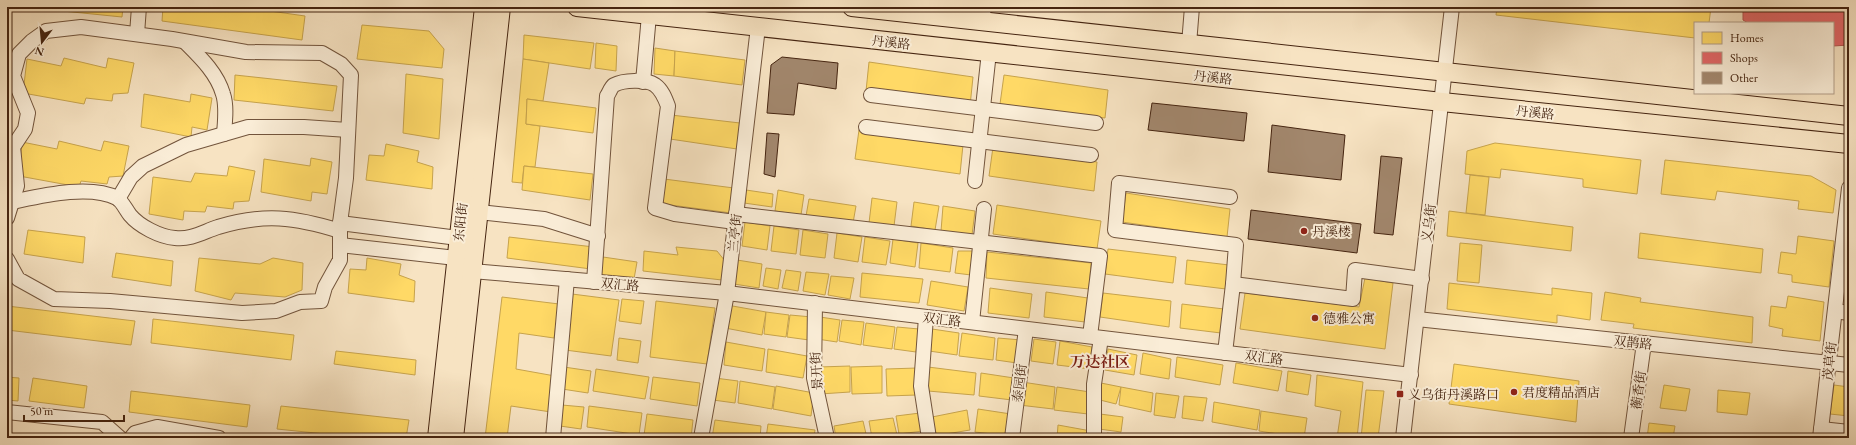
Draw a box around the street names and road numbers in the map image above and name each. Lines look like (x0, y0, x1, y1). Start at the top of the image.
street label: 丹溪路 (871, 32, 911, 53)
street label: 丹溪路 (1193, 67, 1233, 88)
street label: 丹溪路 (1515, 102, 1555, 123)
street label: 东阳街 (450, 202, 471, 242)
street label: 义乌街 (1418, 203, 1439, 243)
street label: 兰亭街 (724, 213, 745, 253)
street label: 双汇路 (600, 274, 640, 295)
street label: 双汇路 (922, 309, 962, 330)
street label: 双鹊路 (1613, 332, 1653, 353)
street label: 茂草街 (1819, 341, 1840, 381)
street label: 双汇路 (1244, 347, 1284, 368)
street label: 景开街 (807, 351, 826, 391)
street label: 泰园街 (1009, 363, 1030, 403)
street label: 蘅香街 (1627, 370, 1650, 411)

